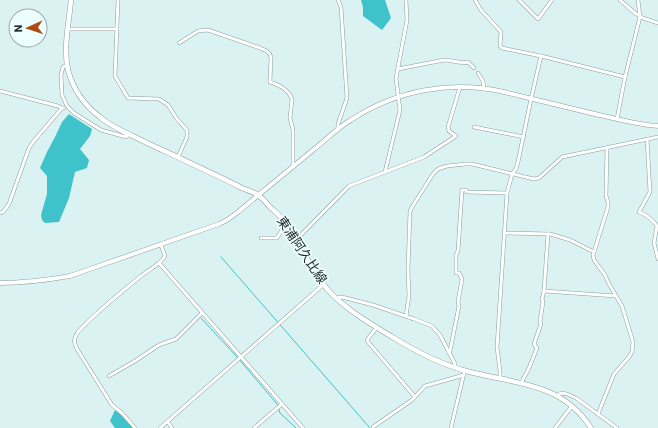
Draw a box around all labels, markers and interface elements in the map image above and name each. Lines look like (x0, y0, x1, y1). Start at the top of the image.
north arrow (8, 8, 48, 48)
text: N (11, 24, 25, 33)
street label: 東浦阿久比線 (273, 213, 331, 287)

